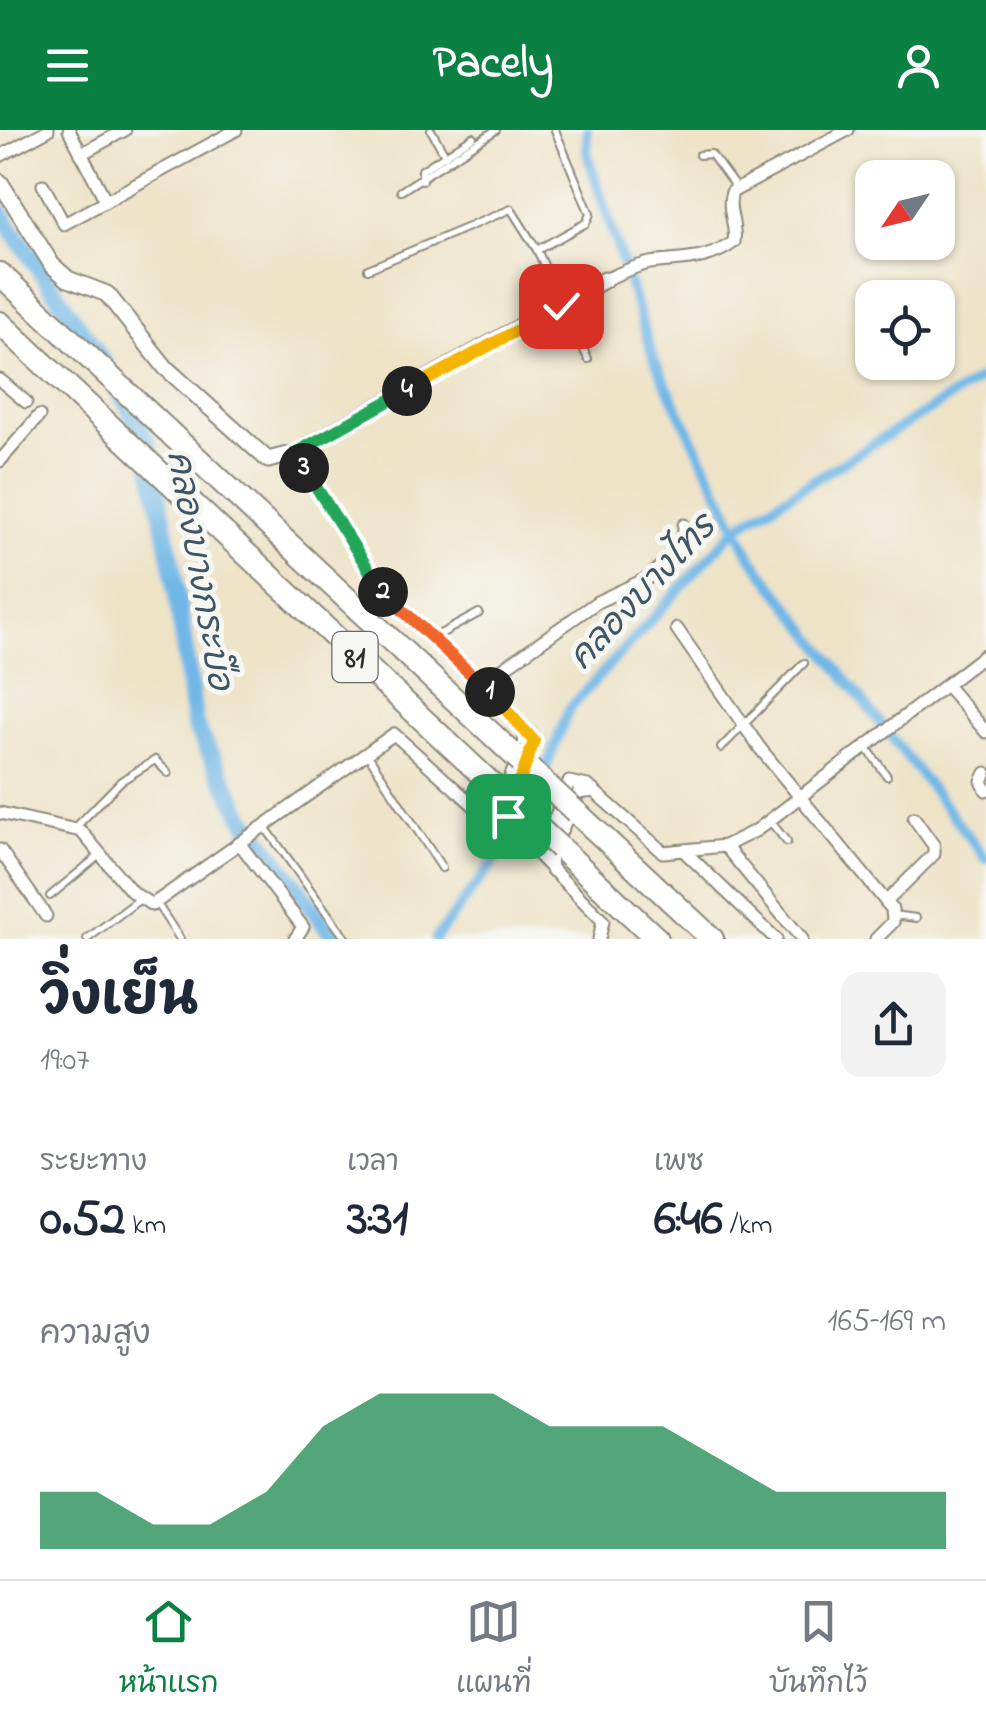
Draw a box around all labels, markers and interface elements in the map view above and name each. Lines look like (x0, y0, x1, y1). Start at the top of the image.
text: Pacely (433, 32, 553, 98)
icon: menu (40, 38, 95, 93)
icon: person (891, 38, 946, 93)
north arrow (855, 160, 955, 260)
map controls (855, 160, 955, 380)
pin (519, 264, 604, 349)
icon: check (534, 279, 589, 334)
button: locate (855, 280, 955, 380)
pin: 4 (382, 366, 432, 416)
text: 4 (401, 370, 413, 411)
pin: 3 (279, 443, 329, 493)
water label: คลองบางกระบือ (151, 447, 244, 697)
text: 3 (298, 447, 310, 488)
water label: คลองบางไทร (557, 501, 731, 682)
pin: 2 (358, 567, 408, 617)
text: 2 (376, 571, 390, 612)
road number: 81 (332, 632, 378, 682)
pin: 1 (465, 667, 515, 717)
text: 1 (486, 671, 494, 712)
pin (466, 774, 551, 859)
icon: arrive (481, 789, 536, 844)
text: วิ่งเย็น (40, 960, 198, 1040)
button: share (841, 972, 946, 1077)
text: 19:07 (40, 1038, 90, 1085)
text: ระยะทาง (40, 1143, 147, 1184)
text: เวลา (347, 1143, 399, 1184)
text: เพซ (654, 1143, 704, 1184)
text: 0.52 (40, 1184, 125, 1257)
text: 3:31 (347, 1184, 408, 1257)
text: 6:46 (654, 1184, 723, 1257)
text: km (125, 1206, 166, 1247)
text: /km (723, 1206, 773, 1247)
text: 165–169 m (828, 1299, 946, 1346)
text: ความสูง (40, 1312, 151, 1359)
tab: หน้าแรก (119, 1594, 219, 1706)
tab: แผนที่ (456, 1594, 532, 1706)
tab: บันทึกไว้ (769, 1594, 867, 1706)

